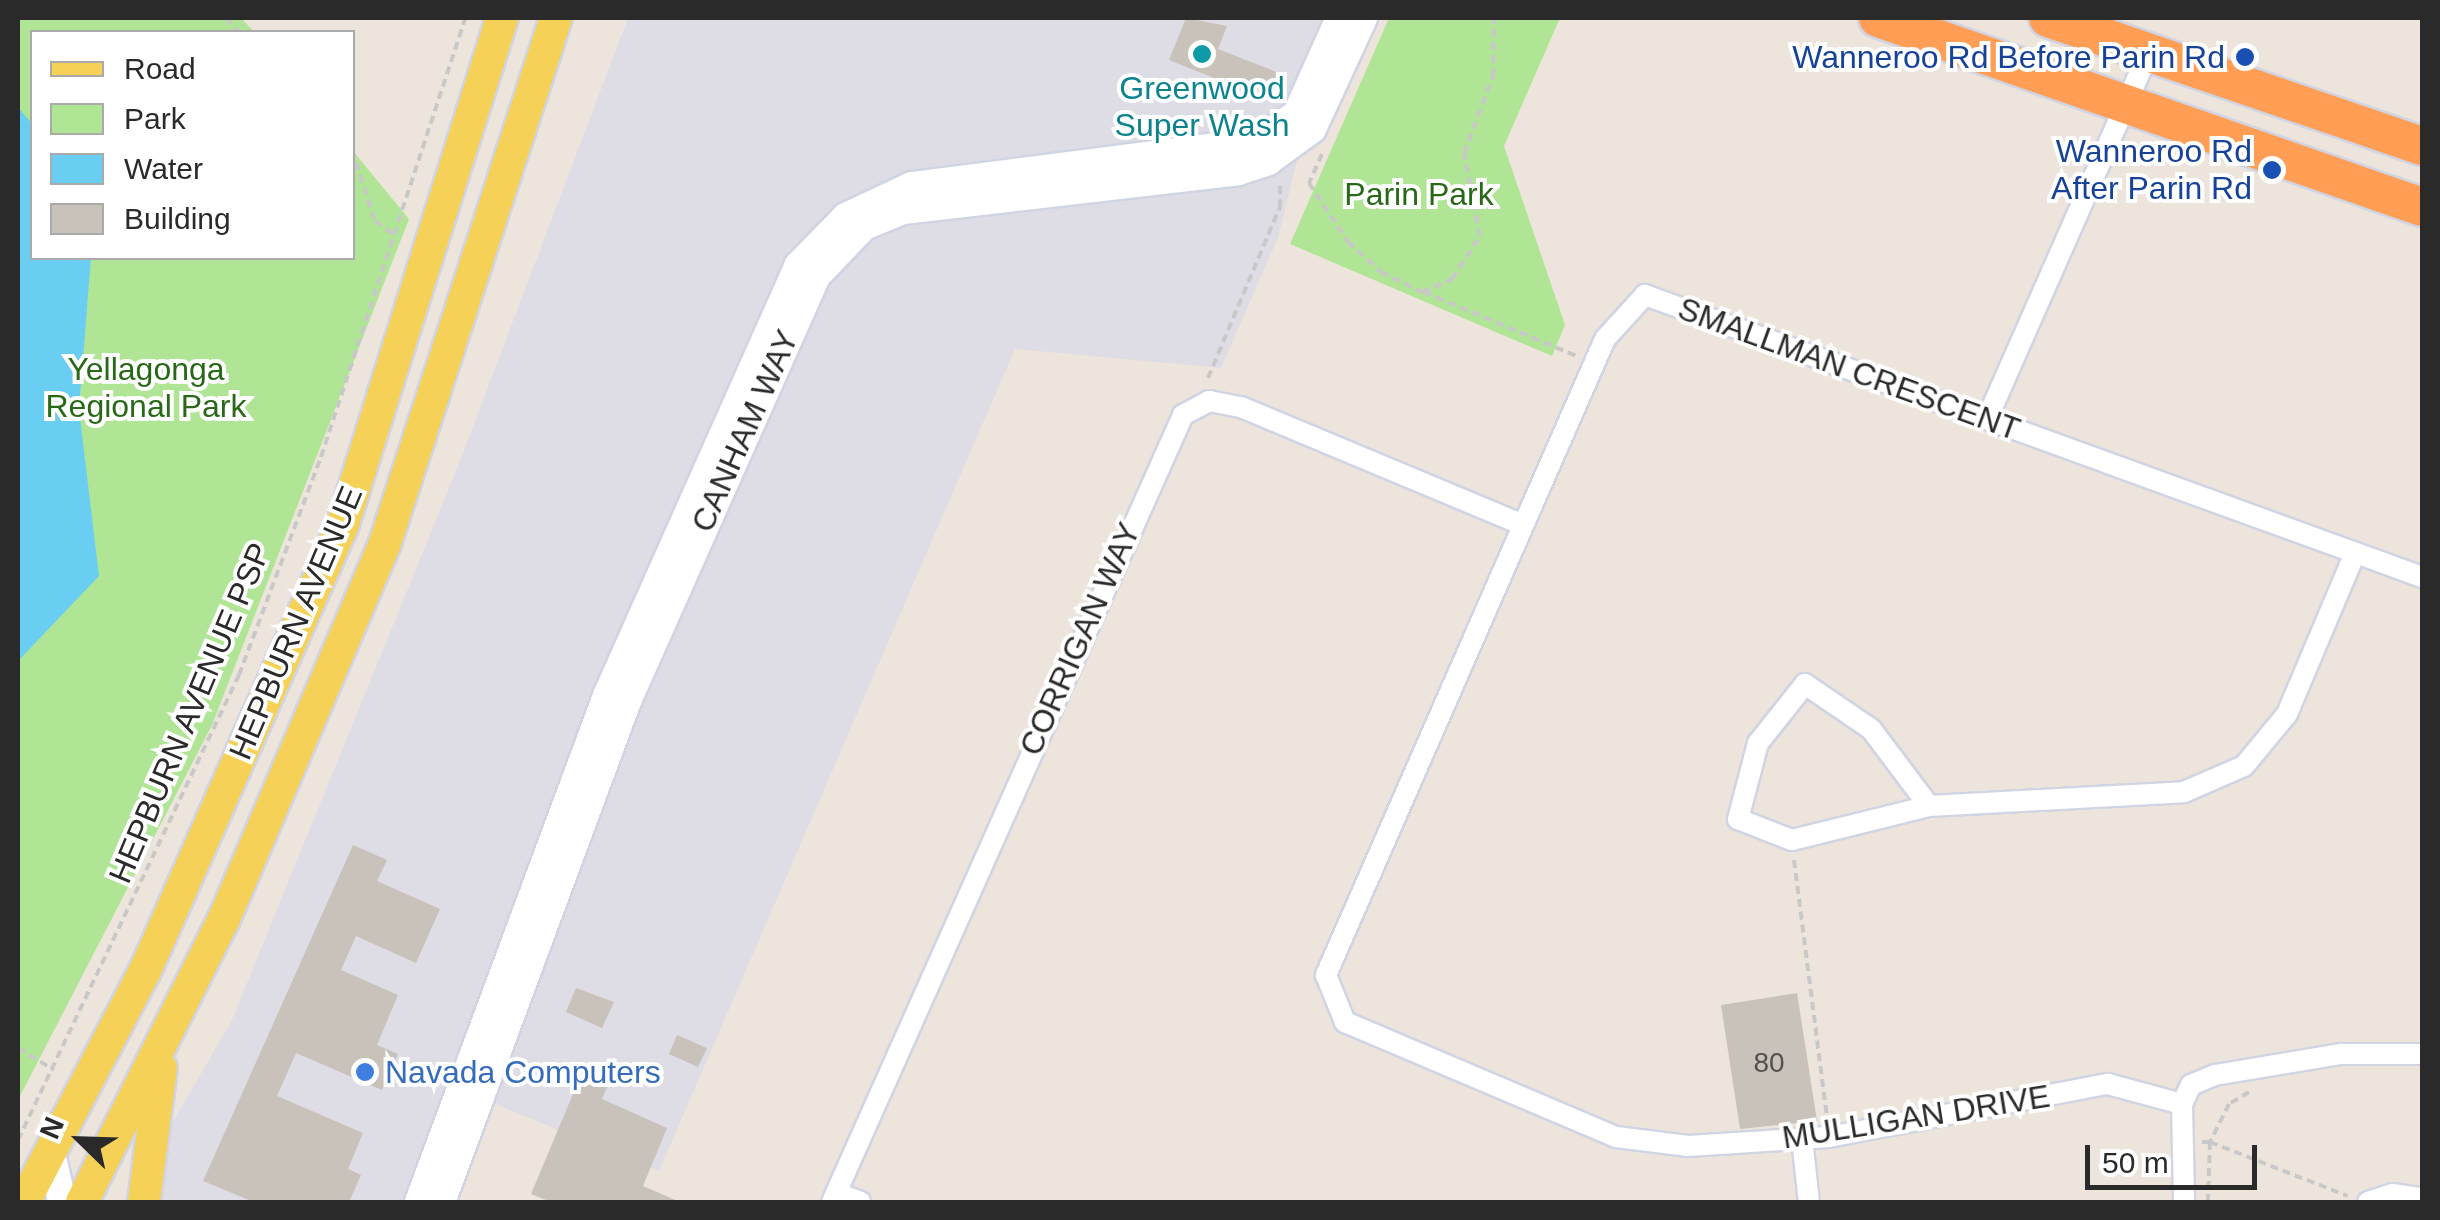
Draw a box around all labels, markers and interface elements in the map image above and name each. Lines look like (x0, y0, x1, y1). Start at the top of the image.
legend (30, 30, 355, 260)
place label: Wanneroo Rd Before Parin Rd (1792, 38, 2225, 76)
marker: Greenwood Super Wash (1191, 43, 1213, 65)
marker: Wanneroo Rd Before Parin Rd (2234, 46, 2256, 68)
text: Road (124, 52, 196, 85)
place label: Greenwood Super Wash (1115, 70, 1289, 145)
text: Park (124, 102, 186, 135)
place label: Wanneroo Rd After Parin Rd (2051, 133, 2252, 208)
text: Water (124, 152, 203, 185)
marker: Wanneroo Rd After Parin Rd (2261, 159, 2283, 181)
park label: Parin Park (1344, 175, 1494, 213)
text: Building (124, 202, 231, 235)
street label: SMALLMAN CRESCENT (1673, 289, 2025, 449)
street label: CANHAM WAY (683, 324, 807, 538)
park label: Yellagonga Regional Park (45, 351, 246, 426)
street label: HEPBURN AVENUE (221, 480, 371, 766)
street label: CORRIGAN WAY (1011, 517, 1149, 761)
street label: HEPBURN AVENUE PSP (101, 536, 279, 890)
house number: 80 (1753, 1046, 1785, 1080)
place label: Navada Computers (385, 1053, 661, 1091)
marker: Navada Computers (354, 1061, 376, 1083)
street label: MULLIGAN DRIVE (1780, 1077, 2052, 1157)
north arrow (30, 1090, 130, 1190)
text: N (34, 1113, 70, 1143)
scale bar (2090, 1125, 2262, 1187)
text: 50 m (2102, 1146, 2169, 1179)

